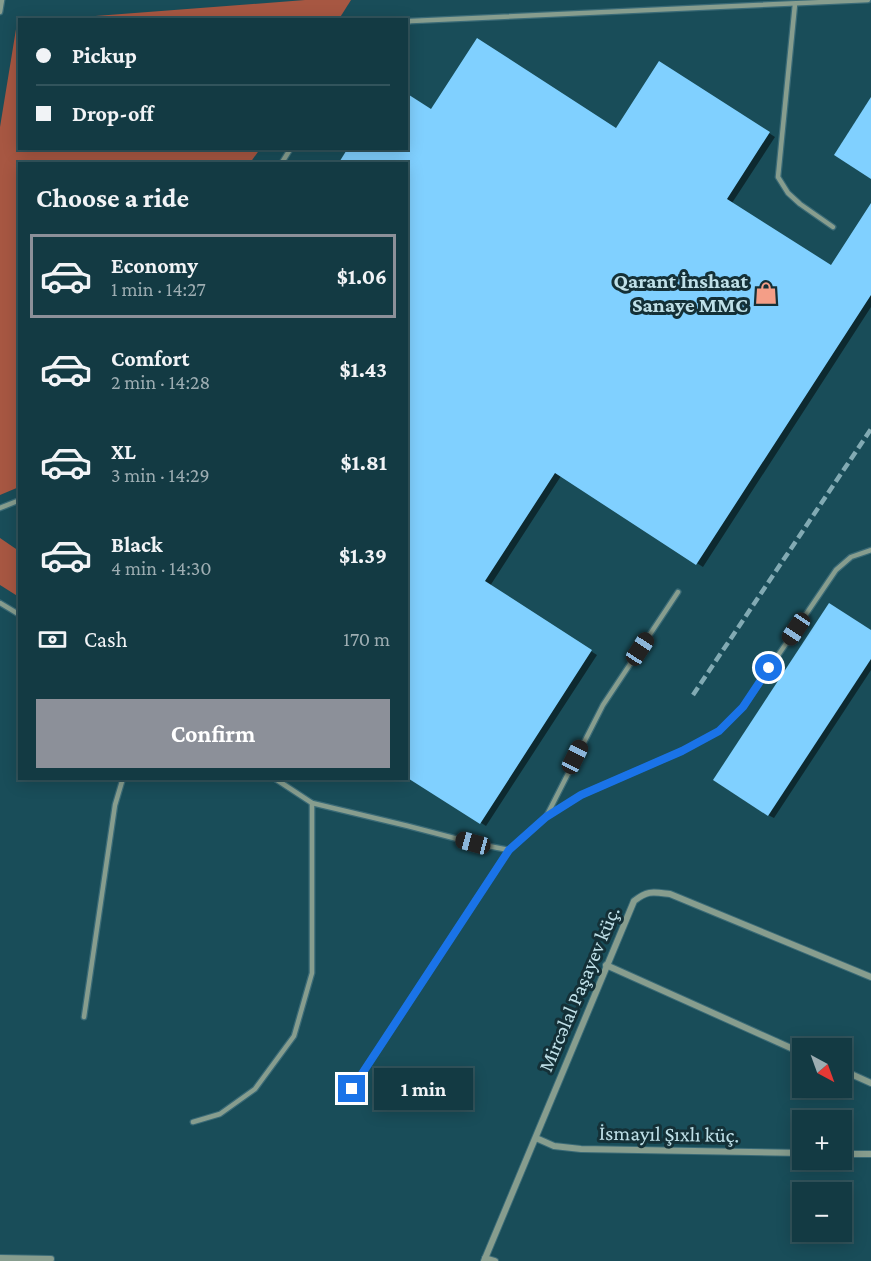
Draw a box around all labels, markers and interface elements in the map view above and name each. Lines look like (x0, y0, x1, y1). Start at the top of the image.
text: Pickup (72, 43, 137, 68)
text: Drop-off (72, 101, 154, 126)
text: Choose a ride (36, 183, 189, 213)
icon: car (39, 249, 93, 303)
text: Economy (111, 253, 198, 278)
text: $1.06 (337, 264, 387, 289)
place label: Qarant İnshaat Sanaye MMC (614, 269, 748, 317)
text: 1 min · 14:27 (111, 278, 206, 300)
shop icon: Qarant İnshaat Sanaye MMC (753, 280, 779, 306)
icon: car (39, 342, 93, 396)
text: Comfort (111, 346, 189, 371)
text: $1.43 (340, 357, 387, 382)
text: 2 min · 14:28 (111, 371, 210, 393)
icon: car (39, 435, 93, 489)
text: XL (111, 439, 136, 464)
text: $1.81 (341, 450, 387, 475)
text: 3 min · 14:29 (111, 464, 210, 486)
icon: car (39, 528, 93, 582)
text: Black (111, 532, 163, 557)
text: $1.39 (339, 543, 387, 568)
text: 4 min · 14:30 (111, 557, 212, 579)
car (778, 609, 814, 649)
icon: cash (36, 623, 69, 656)
text: Cash (84, 627, 128, 652)
text: 170 m (343, 628, 390, 650)
car (623, 629, 657, 669)
route start (755, 654, 782, 681)
button: Confirm (36, 699, 390, 768)
car (559, 737, 591, 777)
car (453, 830, 493, 856)
street label: Mircəlal Paşayev küç. (533, 903, 625, 1075)
north arrow (792, 1038, 852, 1098)
map controls (792, 1038, 852, 1242)
callout: 1 min (373, 1068, 472, 1110)
route end (338, 1075, 365, 1102)
text: 1 min (401, 1078, 446, 1100)
button: + (792, 1110, 852, 1170)
street label: İsmayıl Şıxlı küç. (599, 1121, 739, 1147)
button: − (792, 1182, 852, 1242)

